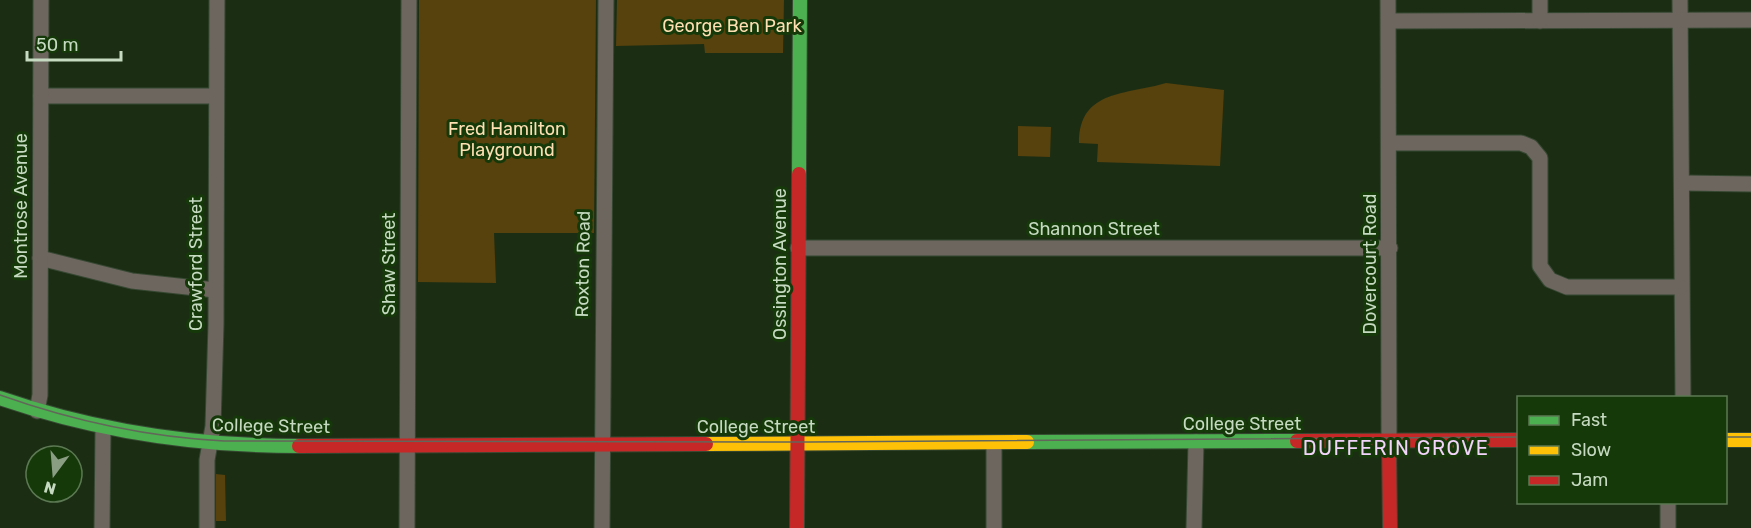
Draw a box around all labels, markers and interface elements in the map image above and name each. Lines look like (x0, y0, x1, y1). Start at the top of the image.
park label: George Ben Park (662, 15, 802, 37)
scale bar (27, 24, 122, 62)
text: 50 m (36, 34, 79, 56)
park label: Fred Hamilton Playground (448, 118, 566, 161)
street label: Montrose Avenue (10, 133, 32, 279)
street label: Ossington Avenue (769, 188, 791, 340)
street label: Dovercourt Road (1359, 194, 1381, 334)
street label: Crawford Street (185, 197, 207, 331)
street label: Roxton Road (571, 210, 595, 318)
street label: Shaw Street (378, 213, 400, 315)
street label: Shannon Street (1028, 218, 1160, 240)
legend (1517, 396, 1727, 504)
text: Fast (1571, 409, 1607, 431)
street label: College Street (1183, 413, 1301, 435)
street label: College Street (212, 414, 330, 438)
street label: College Street (697, 416, 815, 438)
district label: DUFFERIN GROVE (1303, 436, 1489, 460)
text: Slow (1571, 439, 1611, 461)
north arrow (24, 444, 84, 504)
text: Jam (1571, 469, 1608, 491)
text: N (42, 477, 58, 499)

